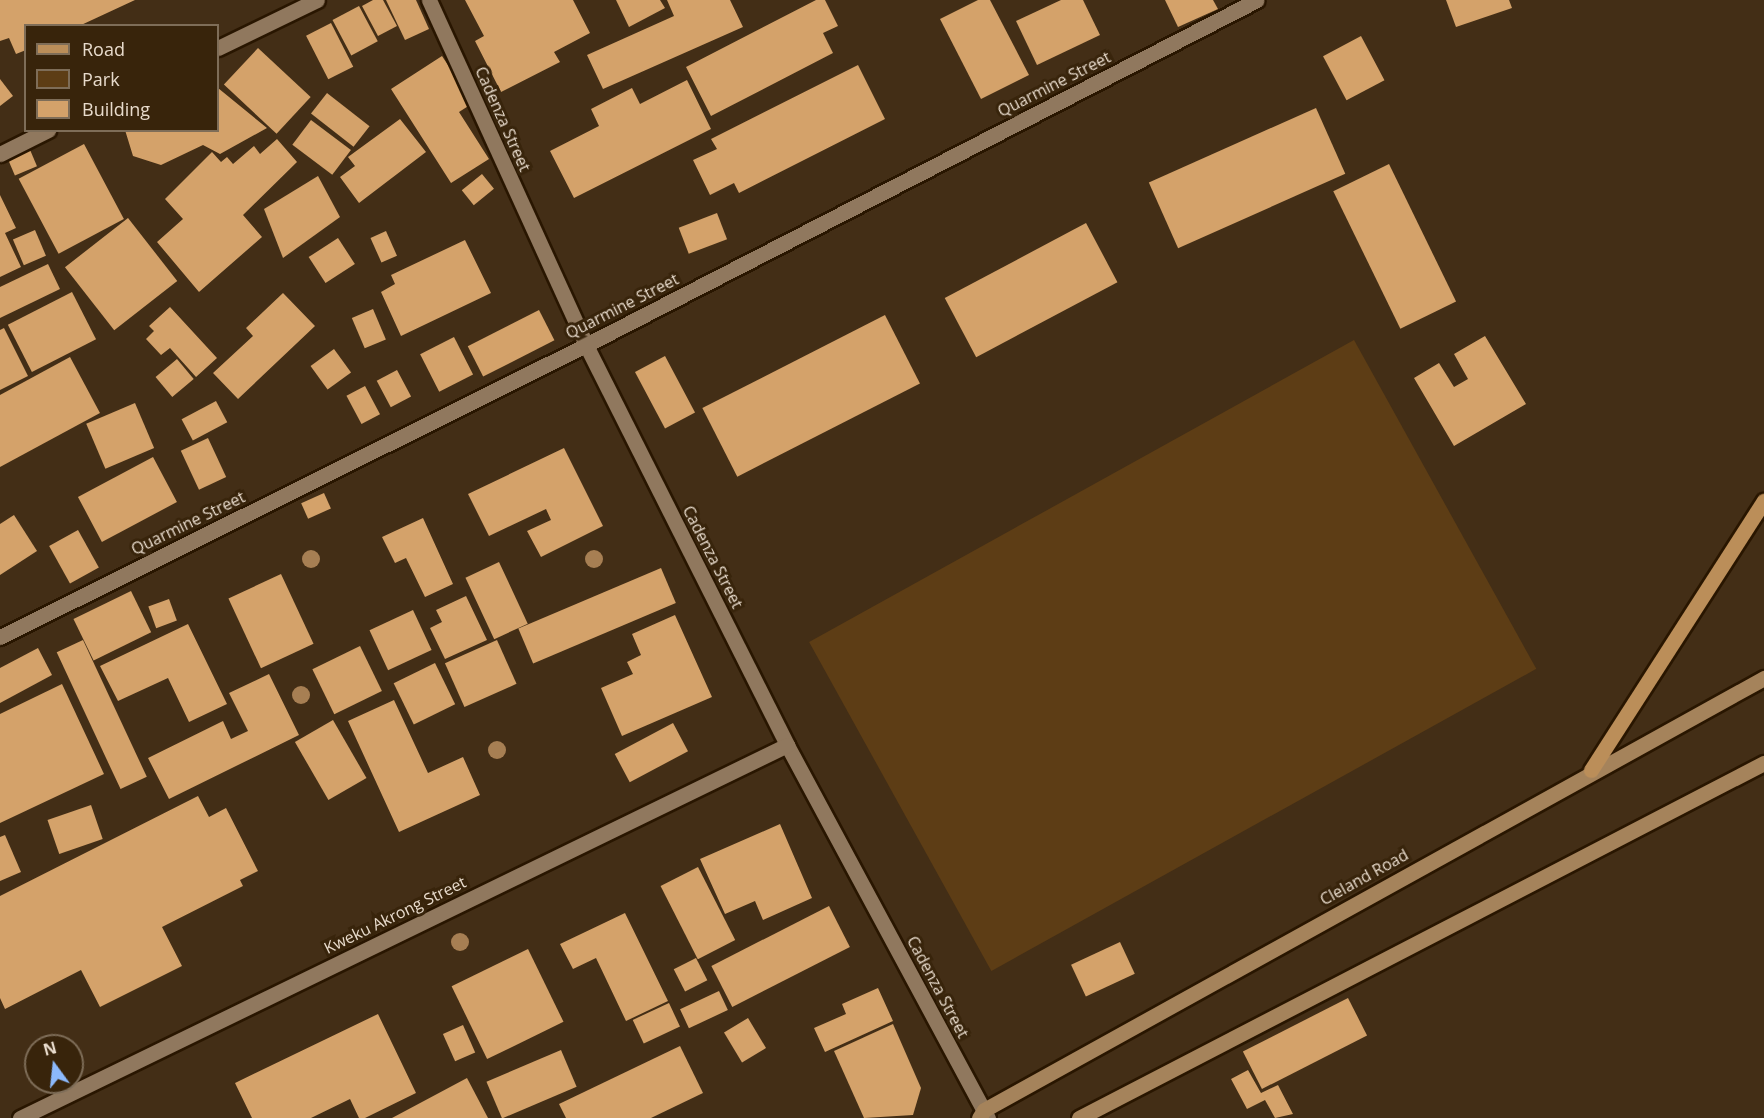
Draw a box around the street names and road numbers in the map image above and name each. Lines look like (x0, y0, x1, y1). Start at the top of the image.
street label: Quarmine Street (994, 47, 1114, 121)
street label: Cadenza Street (471, 64, 535, 174)
street label: Quarmine Street (562, 269, 682, 343)
street label: Quarmine Street (128, 487, 248, 559)
street label: Cadenza Street (679, 502, 747, 612)
street label: Cleland Road (1317, 845, 1411, 909)
street label: Kweku Akrong Street (321, 872, 469, 958)
street label: Cadenza Street (903, 933, 973, 1041)

